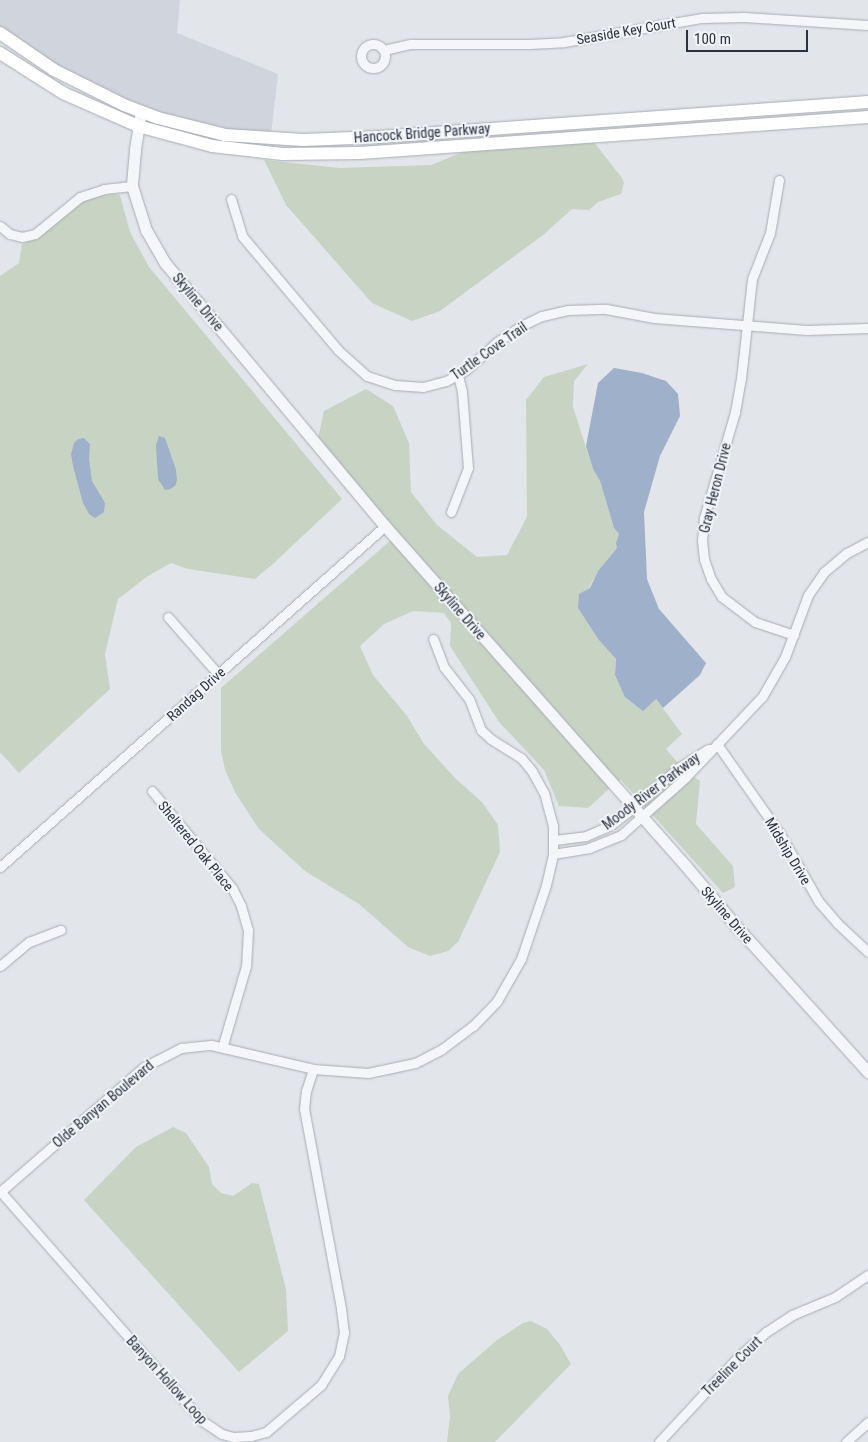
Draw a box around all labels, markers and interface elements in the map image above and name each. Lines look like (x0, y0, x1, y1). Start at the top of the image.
street label: Seaside Key Court (575, 14, 677, 48)
scale bar (688, 20, 810, 52)
text: 100 m (694, 30, 731, 48)
street label: Hancock Bridge Parkway (353, 120, 491, 146)
street label: Skyline Drive (169, 270, 227, 334)
street label: Turtle Cove Trail (447, 318, 531, 384)
street label: Gray Heron Drive (696, 441, 734, 535)
street label: Skyline Drive (431, 579, 489, 643)
street label: Randag Drive (163, 663, 229, 725)
street label: Moody River Parkway (599, 749, 703, 833)
street label: Sheltered Oak Place (155, 798, 237, 894)
street label: Midship Drive (761, 814, 815, 888)
street label: Skyline Drive (698, 883, 756, 947)
street label: Olde Banyan Boulevard (49, 1057, 157, 1151)
street label: Banyon Hollow Loop (123, 1332, 211, 1428)
street label: Treeline Court (699, 1333, 765, 1399)

